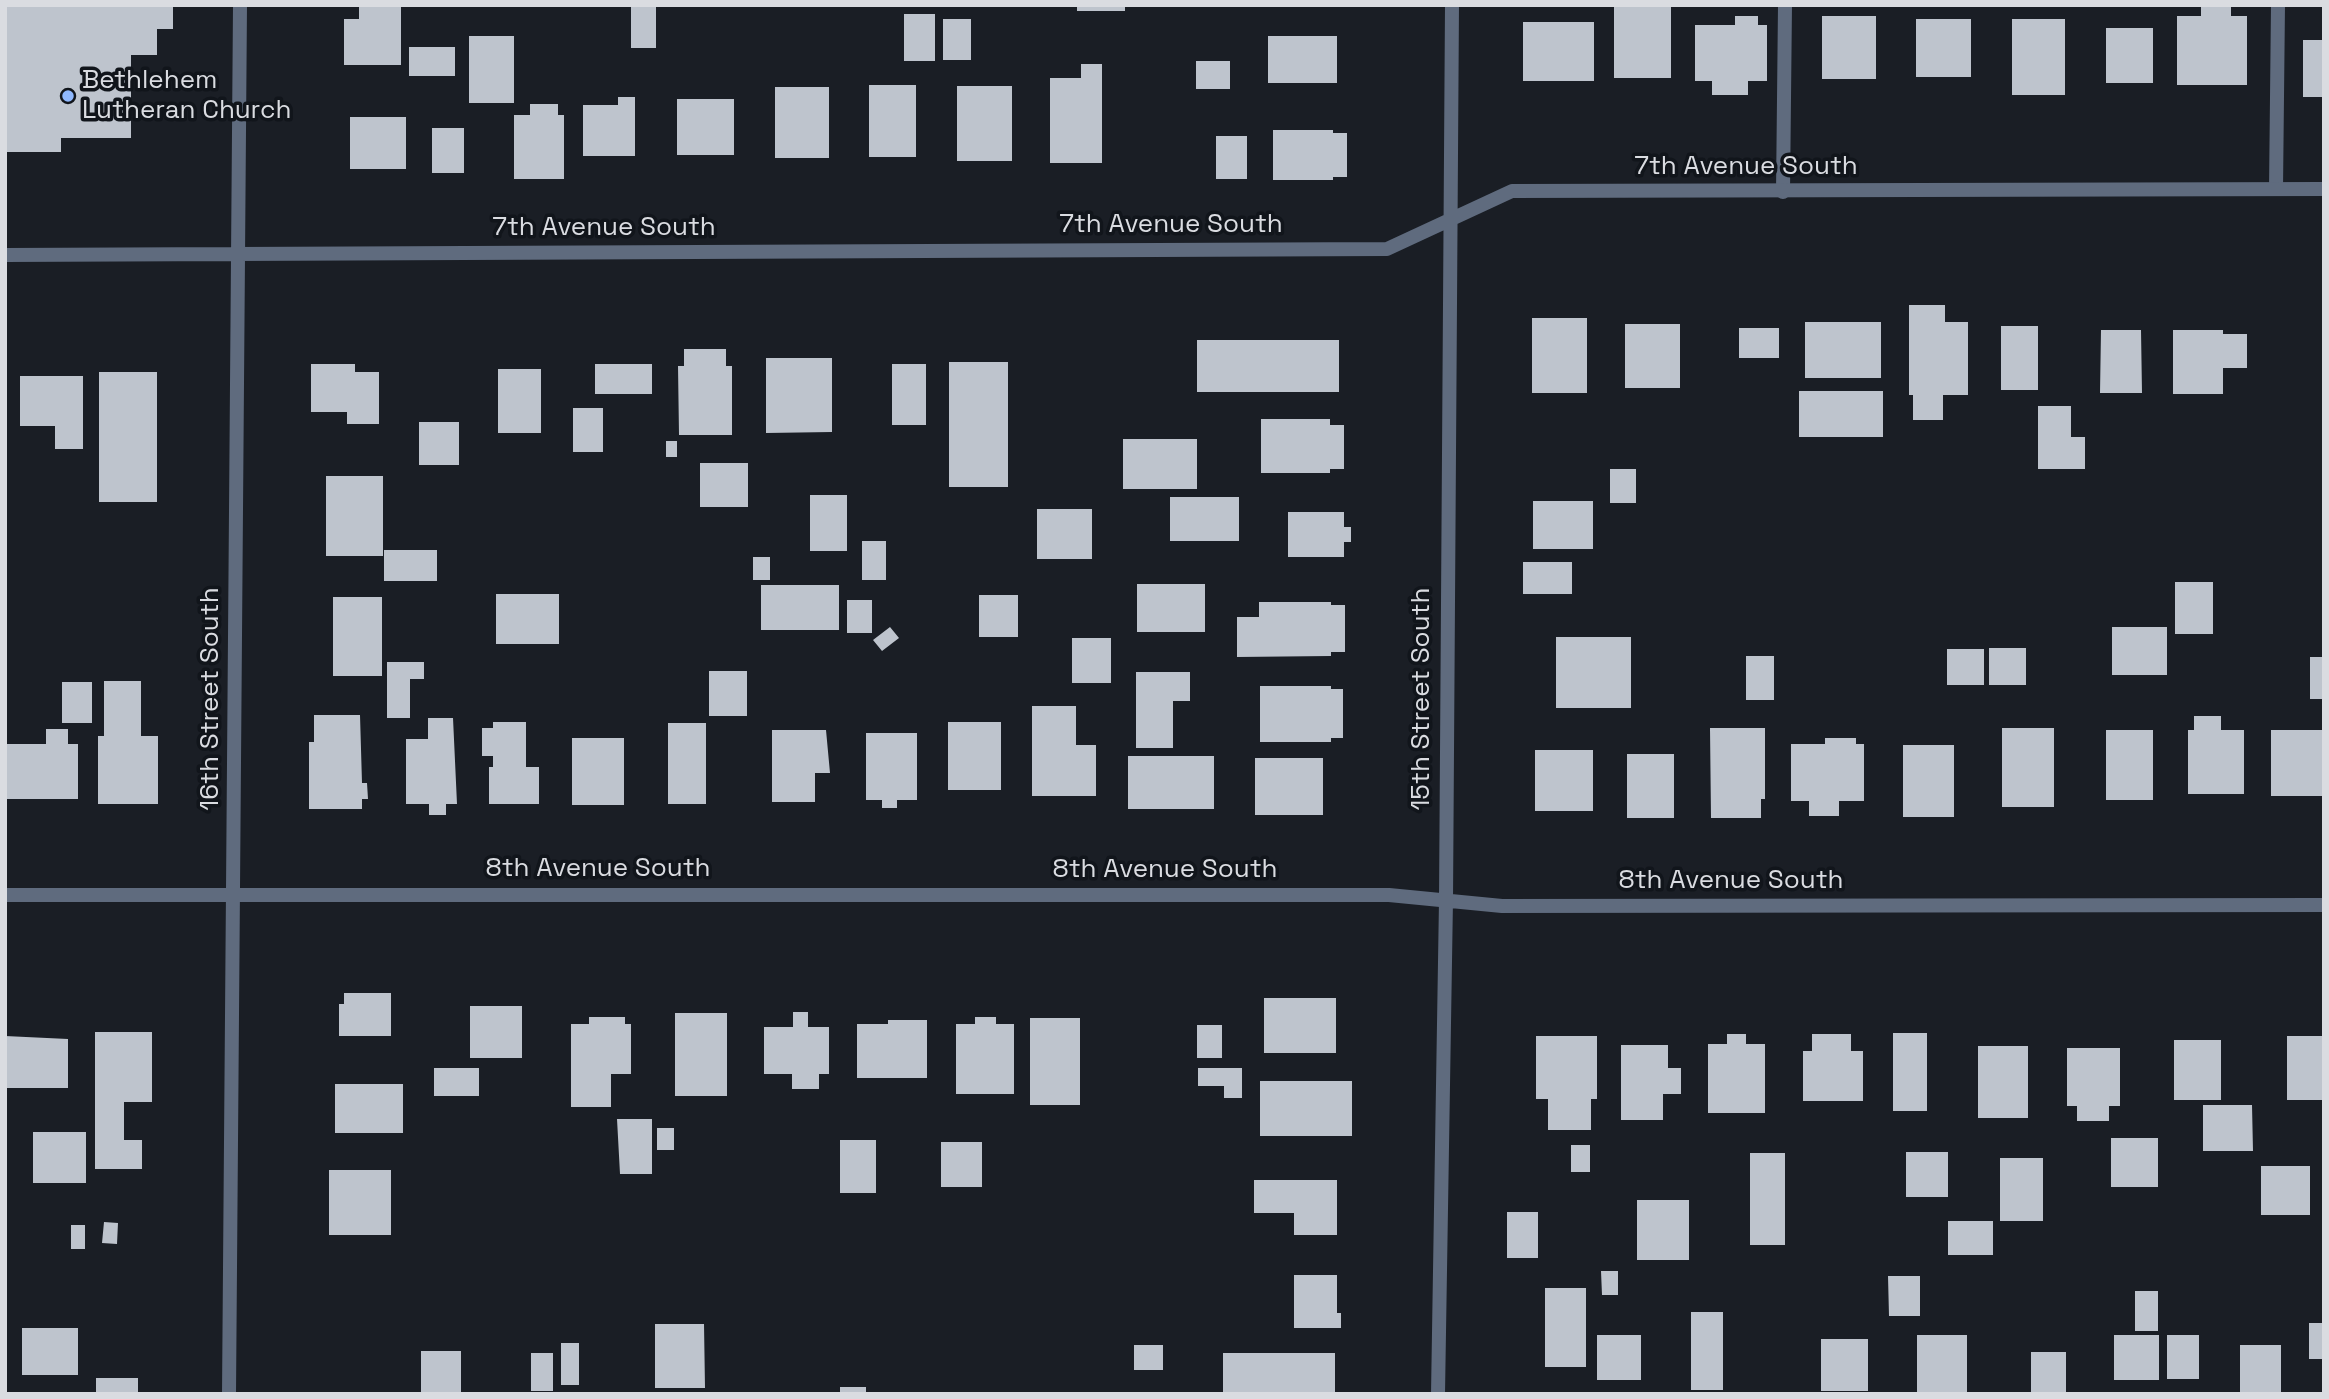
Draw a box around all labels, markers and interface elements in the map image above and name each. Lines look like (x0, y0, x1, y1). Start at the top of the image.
place label: Bethlehem Lutheran Church (82, 65, 291, 126)
marker: Bethlehem Lutheran Church (60, 88, 76, 104)
street label: 7th Avenue South (1634, 151, 1858, 183)
street label: 7th Avenue South (1059, 209, 1283, 241)
street label: 7th Avenue South (492, 212, 716, 244)
street label: 16th Street South (195, 587, 227, 811)
street label: 15th Street South (1406, 588, 1438, 810)
street label: 8th Avenue South (485, 853, 711, 885)
street label: 8th Avenue South (1052, 854, 1278, 886)
street label: 8th Avenue South (1618, 865, 1844, 897)

